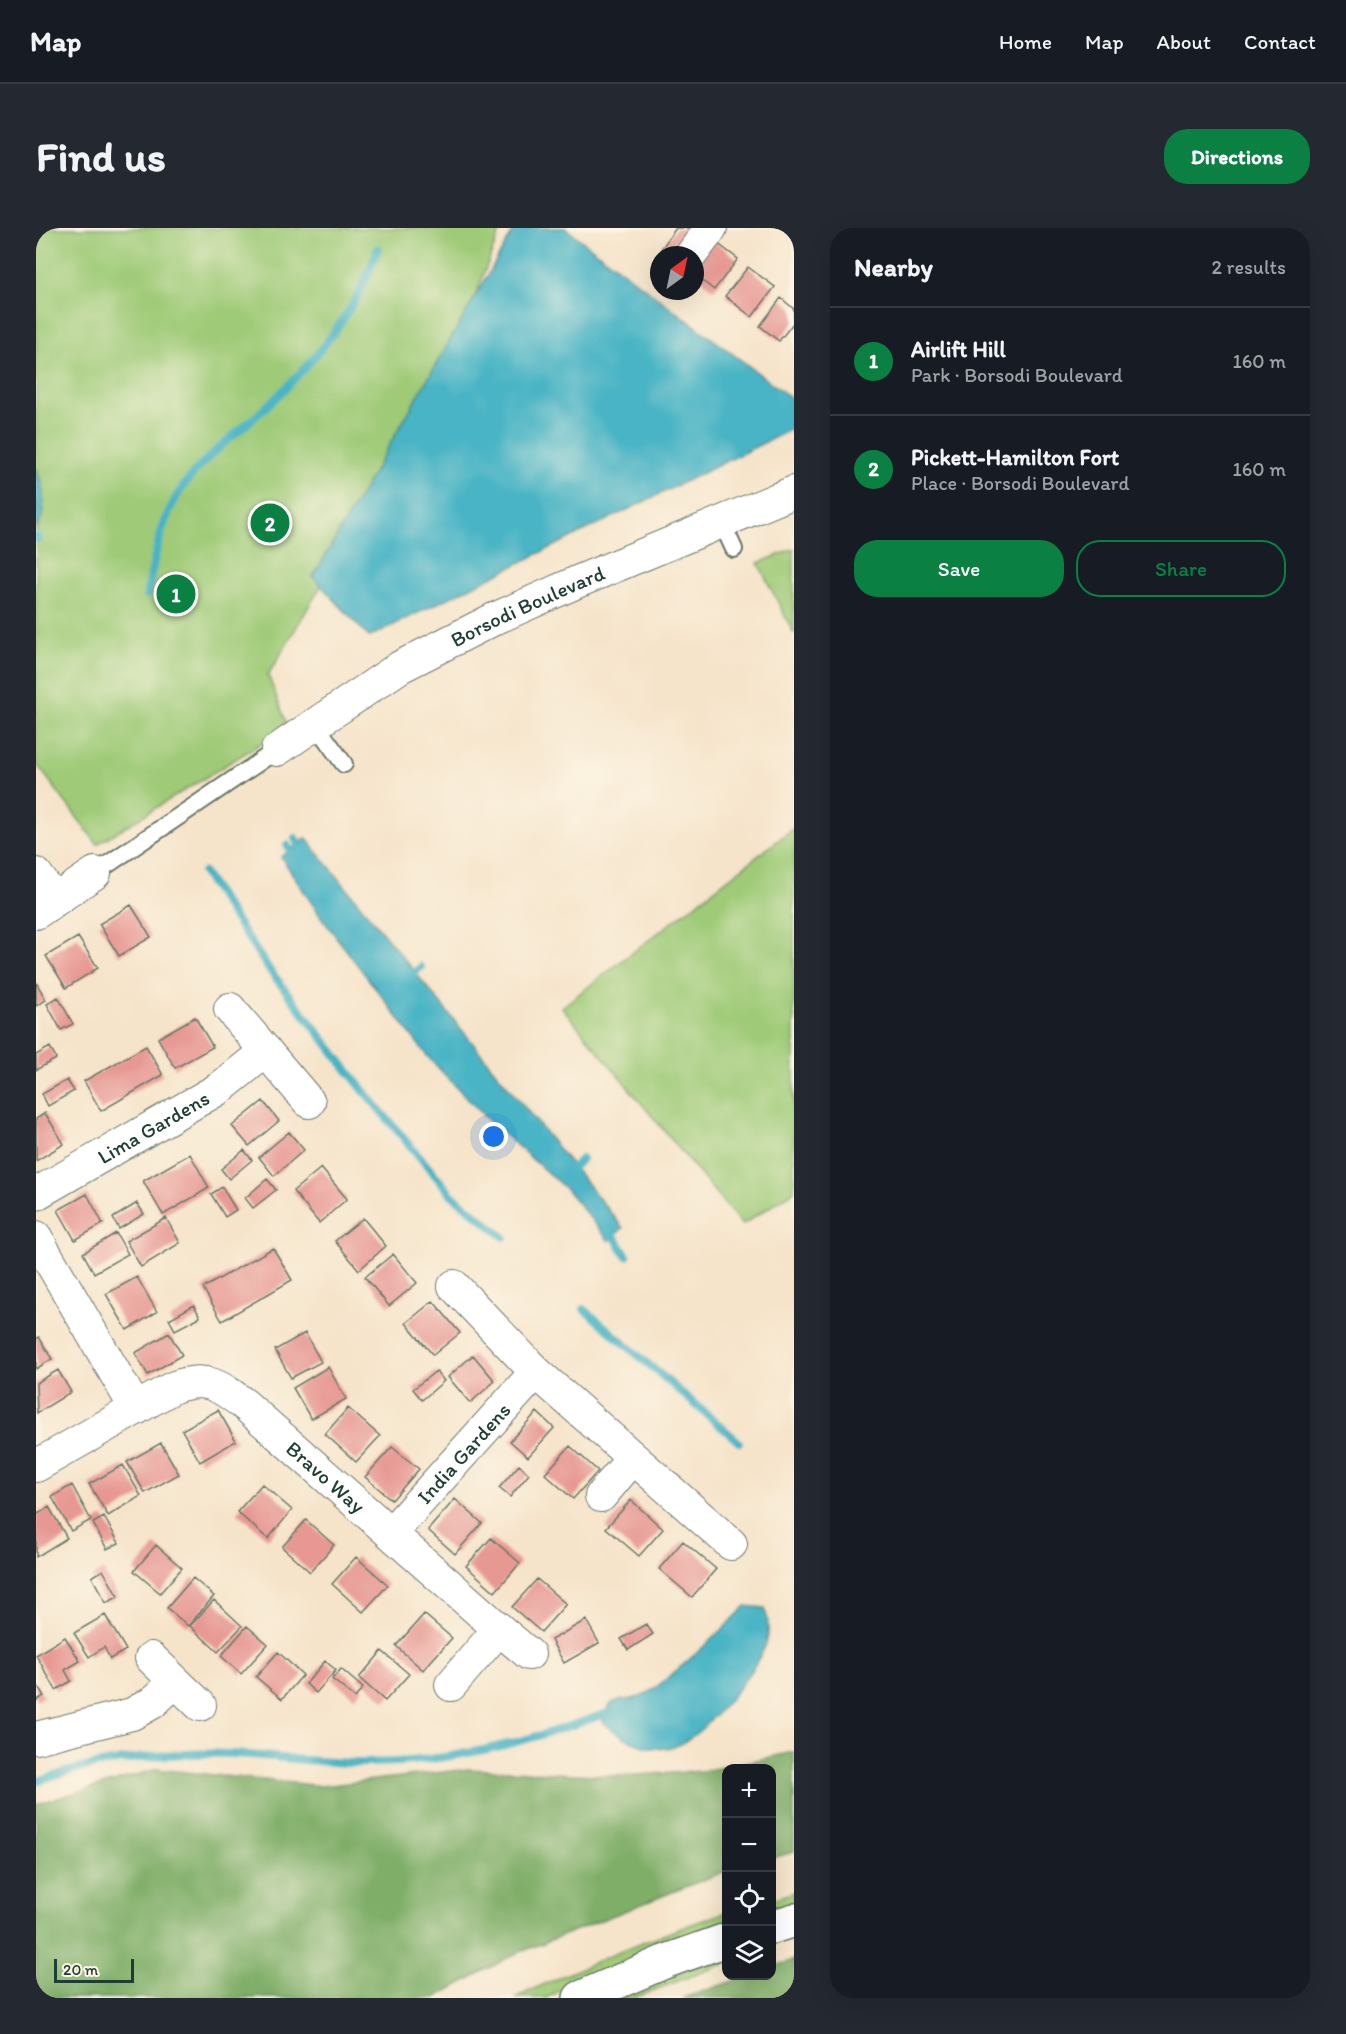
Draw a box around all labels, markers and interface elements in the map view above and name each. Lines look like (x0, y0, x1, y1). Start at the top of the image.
text: Map (30, 24, 81, 58)
text: Home (999, 29, 1052, 54)
text: Map (1085, 29, 1124, 54)
text: About (1157, 29, 1211, 54)
text: Contact (1244, 29, 1316, 54)
button: Directions (1164, 129, 1310, 184)
text: Find us (36, 131, 166, 182)
north arrow (650, 246, 704, 300)
text: Nearby (854, 251, 933, 283)
text: 2 results (1212, 255, 1286, 279)
text: Airlift Hill (911, 336, 1006, 363)
text: 1 (869, 349, 878, 373)
text: 160 m (1233, 349, 1286, 373)
text: Park · Borsodi Boulevard (911, 363, 1123, 387)
text: Pickett-Hamilton Fort (911, 444, 1119, 471)
text: 2 (868, 457, 879, 481)
text: 160 m (1233, 457, 1286, 481)
text: Place · Borsodi Boulevard (911, 471, 1130, 495)
pin: 2 (250, 500, 290, 546)
button: Save (854, 540, 1064, 597)
button: Share (1076, 540, 1286, 597)
street label: Borsodi Boulevard (446, 559, 609, 652)
pin: 1 (156, 572, 196, 616)
street label: Lima Gardens (93, 1085, 213, 1169)
your location (479, 1122, 508, 1151)
street label: India Gardens (411, 1397, 515, 1508)
street label: Bravo Way (282, 1435, 371, 1518)
map controls (722, 1764, 776, 1980)
button: + (722, 1764, 776, 1818)
button: − (722, 1818, 776, 1872)
button: locate (722, 1872, 776, 1926)
button: layers (722, 1926, 776, 1980)
scale bar (54, 1956, 134, 1984)
text: 20 m (63, 1960, 98, 1979)

